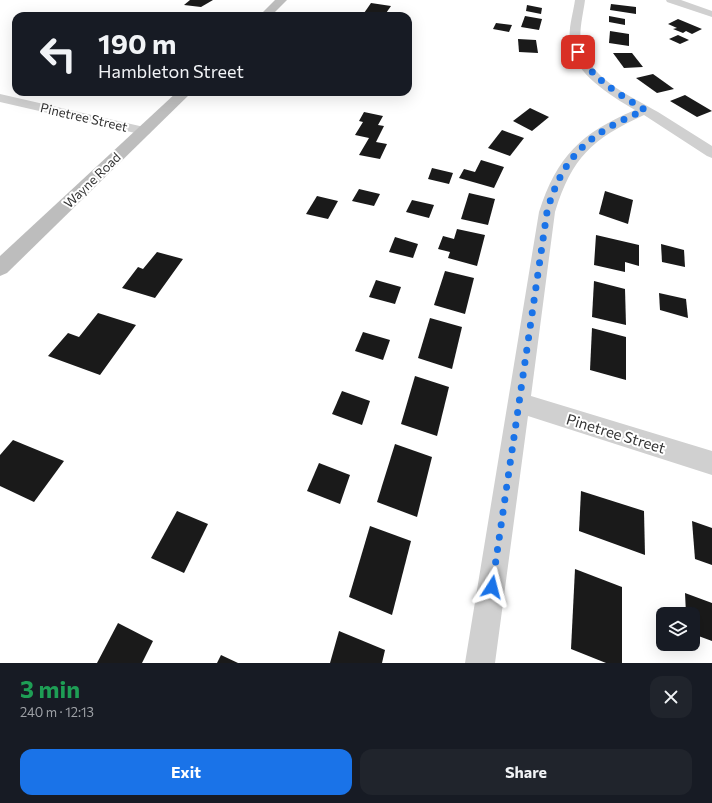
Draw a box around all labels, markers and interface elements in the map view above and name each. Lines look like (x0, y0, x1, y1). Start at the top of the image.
text: 190 m (98, 26, 176, 60)
icon: left (32, 28, 84, 80)
pin (561, 35, 595, 69)
icon: arrive (567, 41, 589, 63)
text: Hambleton Street (98, 60, 244, 82)
street label: Pinetree Street (39, 99, 129, 135)
street label: Wayne Road (60, 149, 124, 211)
street label: Pinetree Street (564, 409, 668, 457)
position arrow (471, 566, 513, 608)
map controls (656, 607, 700, 651)
button: layers (656, 607, 700, 651)
text: 3 min (20, 674, 80, 703)
button: close (650, 676, 692, 718)
text: 240 m · 12:13 (20, 704, 94, 720)
button: Exit (20, 749, 352, 795)
button: Share (360, 749, 692, 795)

